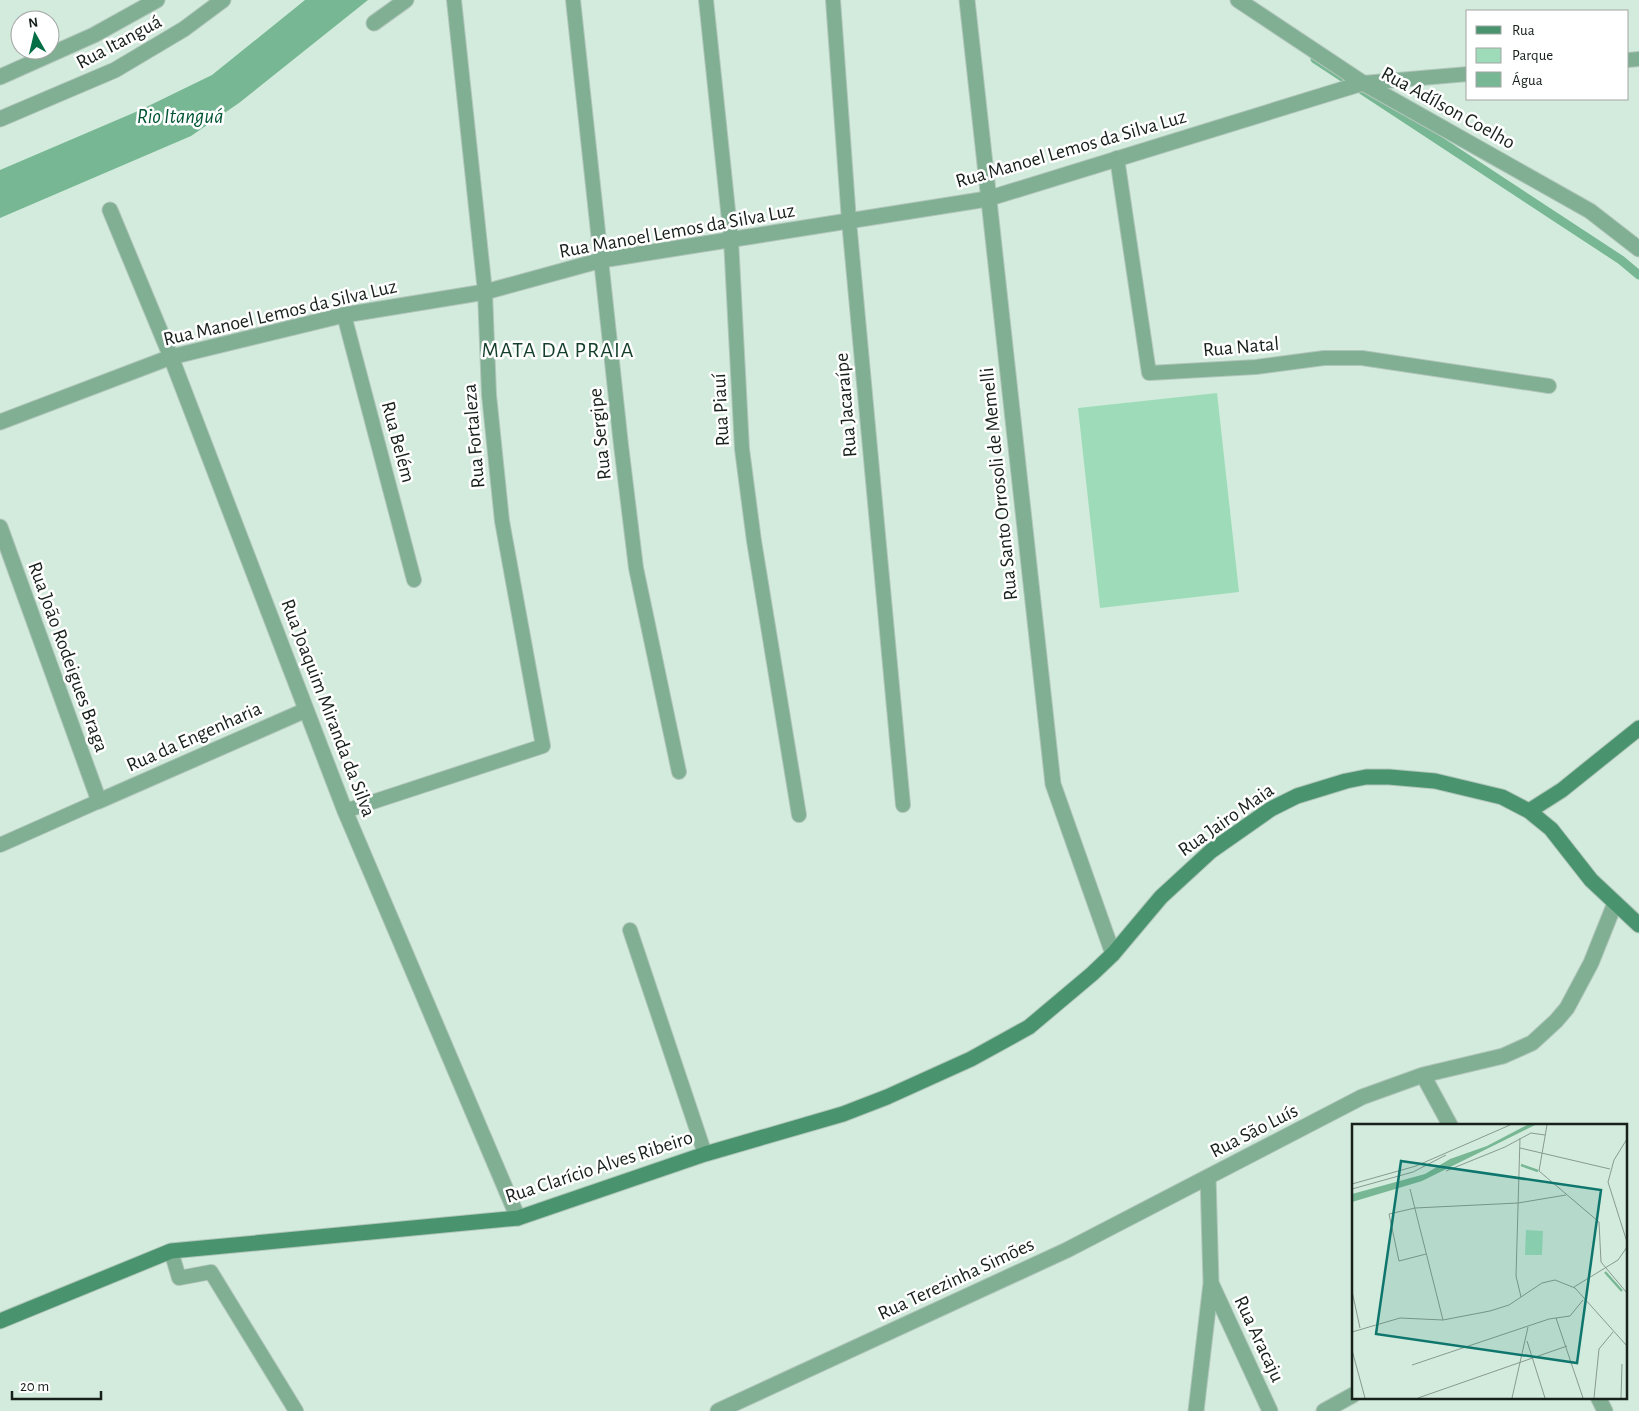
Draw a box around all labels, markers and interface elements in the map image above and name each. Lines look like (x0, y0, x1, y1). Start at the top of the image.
north arrow (10, 10, 60, 60)
legend (1466, 10, 1629, 100)
street label: Rua Itanguá (73, 11, 165, 73)
text: N (28, 16, 39, 31)
text: Rua (1512, 23, 1535, 38)
text: Parque (1512, 48, 1553, 63)
street label: Rua Adílson Coelho (1378, 63, 1518, 153)
text: Água (1512, 71, 1543, 88)
water label: Rio Itanguá (137, 106, 223, 127)
street label: Rua Manoel Lemos da Silva Luz (953, 106, 1189, 192)
street label: Rua Manoel Lemos da Silva Luz (558, 200, 796, 262)
street label: Rua Manoel Lemos da Silva Luz (161, 276, 399, 350)
street label: Rua Natal (1202, 334, 1280, 360)
district label: MATA DA PRAIA (481, 339, 635, 361)
street label: Rua Jacaraípe (831, 352, 861, 458)
street label: Rua Santo Orrosoli de Memelli (977, 366, 1021, 602)
street label: Rua Piauí (709, 373, 733, 447)
street label: Rua Fortaleza (459, 383, 489, 489)
street label: Rua Sergipe (585, 387, 615, 481)
street label: Rua Belém (378, 399, 418, 485)
street label: Rua João Rodeigues Braga (24, 559, 112, 755)
street label: Rua Joaquim Miranda da Silva (277, 596, 379, 820)
street label: Rua da Engenharia (124, 698, 264, 776)
street label: Rua Jairo Maia (1174, 780, 1278, 860)
street label: Rua São Luís (1207, 1100, 1301, 1162)
inset map (1352, 1124, 1626, 1398)
street label: Rua Clarício Alves Ribeiro (503, 1127, 695, 1207)
street label: Rua Terezinha Simões (875, 1234, 1037, 1324)
street label: Rua Aracaju (1230, 1293, 1288, 1385)
scale bar (12, 1368, 101, 1400)
text: 20 m (20, 1379, 49, 1394)

